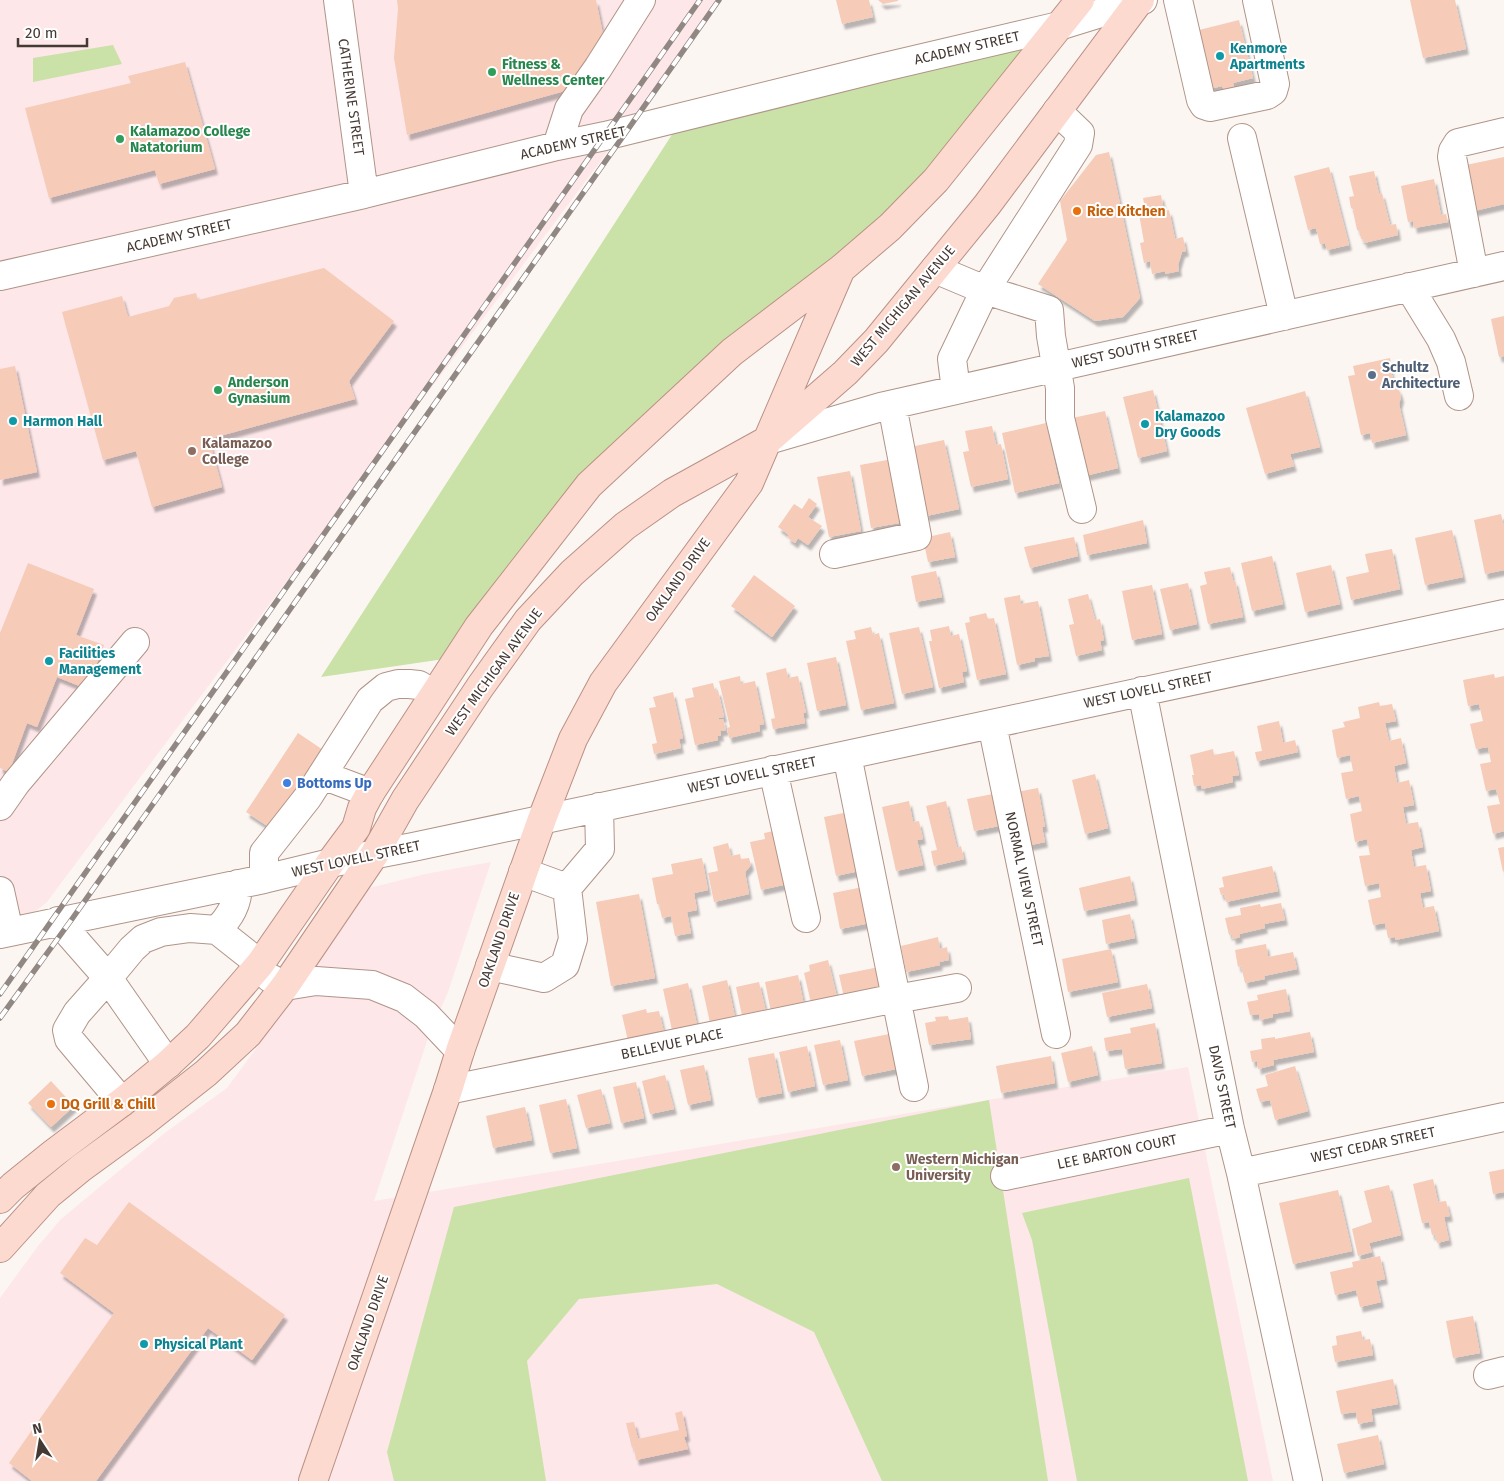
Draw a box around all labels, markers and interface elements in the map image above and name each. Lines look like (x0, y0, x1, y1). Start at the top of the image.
scale bar (18, 15, 86, 47)
text: 20 m (25, 24, 58, 42)
street label: ACADEMY STREET (913, 27, 1022, 68)
street label: CATHERINE STREET (334, 37, 368, 157)
place label: Kenmore Apartments (1229, 40, 1305, 73)
marker: Kenmore Apartments (1214, 50, 1226, 62)
place label: Fitness & Wellness Center (502, 56, 605, 89)
marker: Fitness & Wellness Center (486, 66, 498, 78)
street label: ACADEMY STREET (519, 122, 628, 163)
place label: Kalamazoo College Natatorium (130, 123, 251, 156)
marker: Kalamazoo College Natatorium (114, 133, 126, 145)
place label: Rice Kitchen (1087, 203, 1166, 220)
marker: Rice Kitchen (1071, 205, 1083, 217)
street label: ACADEMY STREET (125, 215, 234, 256)
street label: WEST MICHIGAN AVENUE (847, 242, 959, 370)
street label: WEST SOUTH STREET (1070, 326, 1201, 372)
place label: Schultz Architecture (1381, 359, 1460, 392)
marker: Schultz Architecture (1366, 369, 1378, 381)
place label: Anderson Gynasium (227, 374, 291, 407)
marker: Anderson Gynasium (212, 384, 224, 396)
place label: Kalamazoo Dry Goods (1155, 408, 1225, 441)
place label: Harmon Hall (23, 413, 103, 430)
marker: Harmon Hall (7, 415, 19, 427)
marker: Kalamazoo Dry Goods (1139, 418, 1151, 430)
place label: Kalamazoo College (202, 435, 272, 468)
marker: Kalamazoo College (186, 445, 198, 457)
street label: OAKLAND DRIVE (642, 535, 714, 625)
street label: WEST MICHIGAN AVENUE (442, 605, 546, 739)
place label: Facilities Management (59, 645, 142, 678)
marker: Facilities Management (43, 655, 55, 667)
street label: WEST LOVELL STREET (1082, 668, 1215, 712)
street label: WEST LOVELL STREET (686, 753, 819, 797)
place label: Bottoms Up (297, 775, 372, 792)
marker: Bottoms Up (281, 777, 293, 789)
street label: NORMAL VIEW STREET (1001, 810, 1047, 949)
street label: WEST LOVELL STREET (290, 837, 423, 881)
street label: OAKLAND DRIVE (475, 890, 523, 990)
street label: BELLEVUE PLACE (619, 1025, 725, 1063)
street label: DAVIS STREET (1205, 1044, 1239, 1131)
place label: DQ Grill & Chill (61, 1096, 156, 1113)
marker: DQ Grill & Chill (45, 1098, 57, 1110)
street label: WEST CEDAR STREET (1309, 1123, 1438, 1167)
street label: LEE BARTON COURT (1056, 1131, 1179, 1173)
place label: Western Michigan University (906, 1151, 1019, 1184)
marker: Western Michigan University (890, 1161, 902, 1173)
street label: OAKLAND DRIVE (344, 1273, 392, 1373)
place label: Physical Plant (154, 1336, 244, 1353)
marker: Physical Plant (138, 1338, 150, 1350)
north arrow (15, 1416, 65, 1466)
text: N (31, 1419, 44, 1438)

